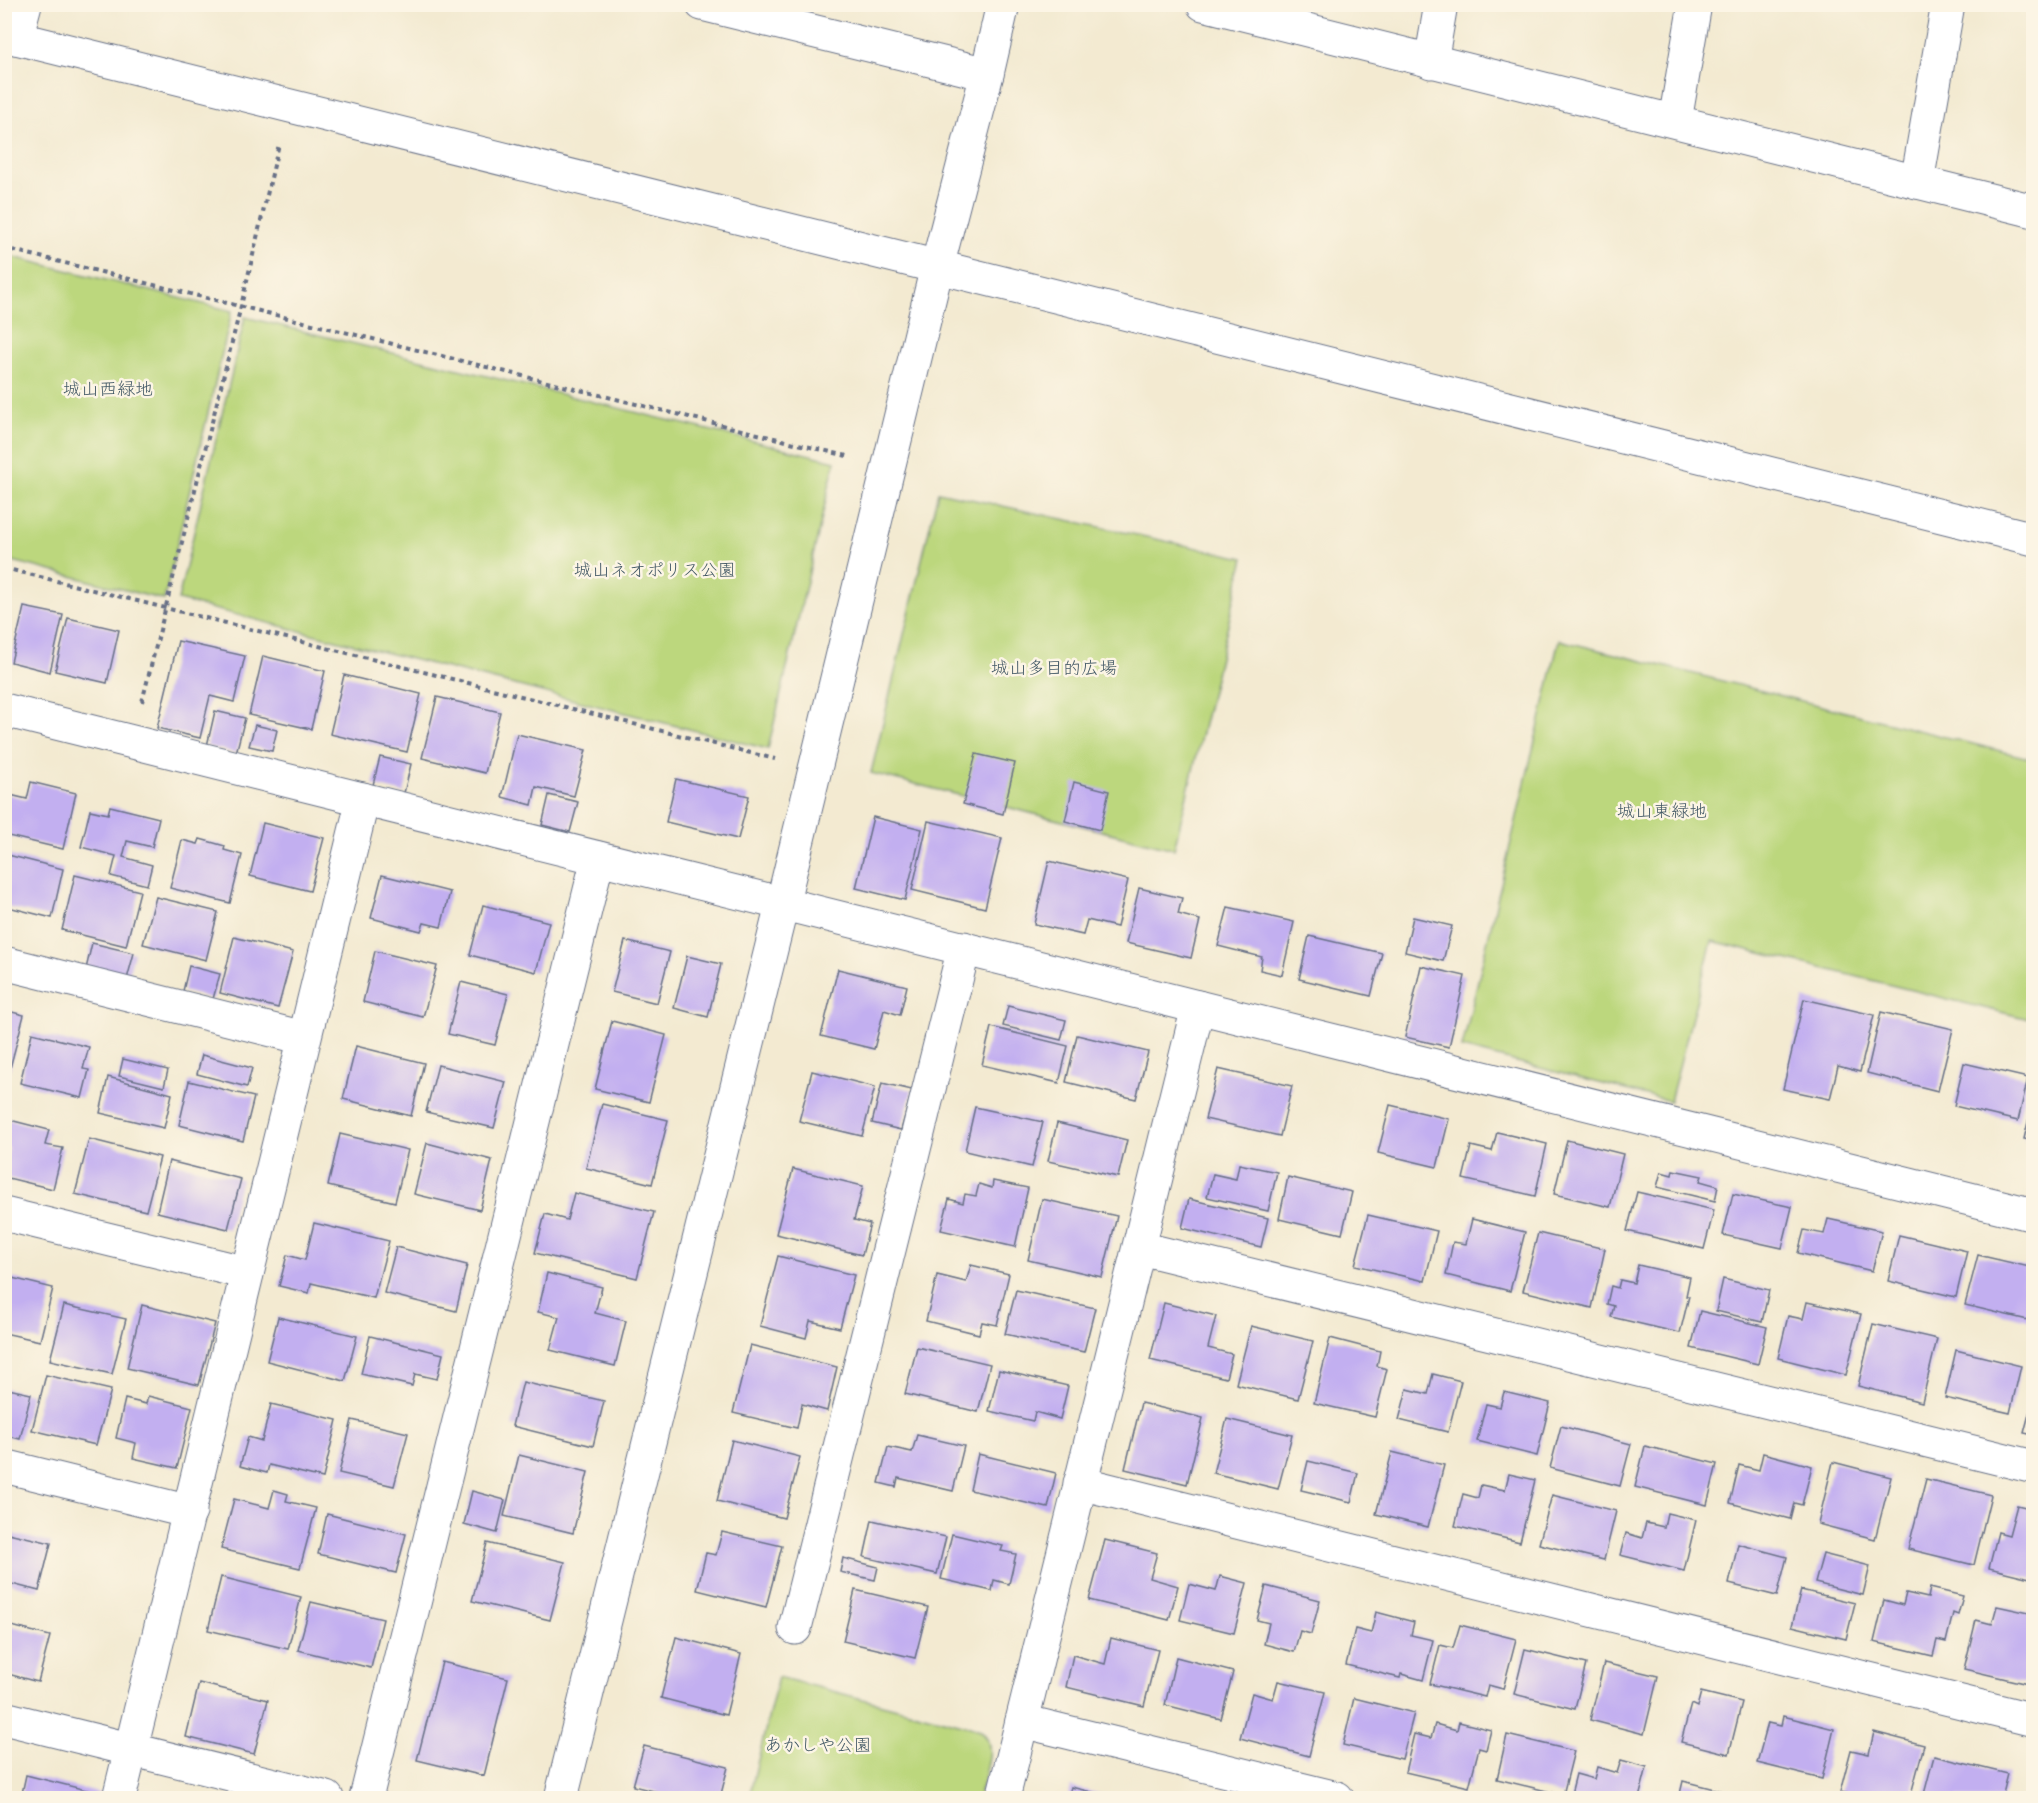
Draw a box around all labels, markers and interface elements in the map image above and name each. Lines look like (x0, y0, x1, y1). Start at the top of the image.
park label: 城山西緑地 (63, 377, 153, 400)
park label: 城山ネオポリス公園 (574, 558, 736, 581)
park label: 城山多目的広場 (991, 656, 1117, 679)
park label: 城山東緑地 (1617, 799, 1707, 822)
park label: あかしや公園 (764, 1733, 872, 1756)

